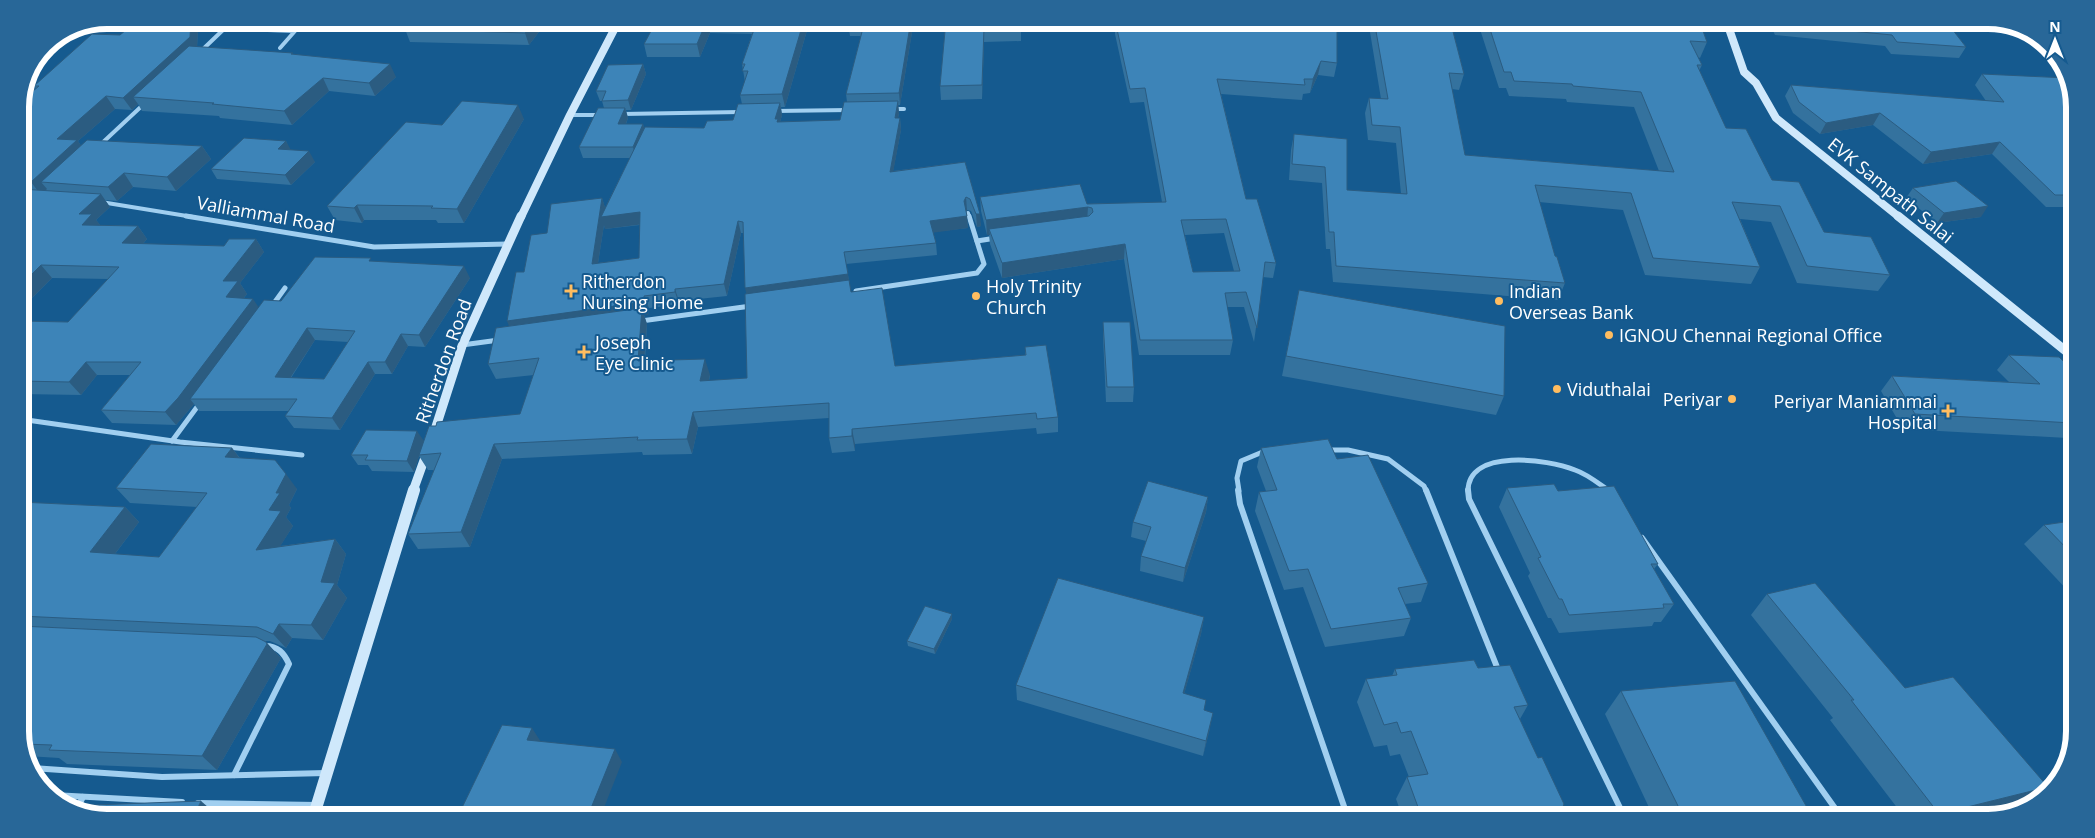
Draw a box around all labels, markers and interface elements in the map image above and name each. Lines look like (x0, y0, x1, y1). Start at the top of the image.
north arrow (2030, 15, 2080, 65)
text: N (2049, 17, 2061, 36)
street label: EVK Sampath Salai (1823, 132, 1959, 248)
street label: Valliammal Road (195, 190, 337, 238)
place label: Ritherdon Nursing Home (582, 269, 703, 314)
place label: Holy Trinity Church (986, 274, 1082, 319)
place label: Indian Overseas Bank (1509, 279, 1634, 324)
marker: Ritherdon Nursing Home (564, 284, 578, 298)
marker: Holy Trinity Church (970, 290, 982, 302)
street label: Ritherdon Road (409, 295, 477, 427)
marker: Indian Overseas Bank (1493, 295, 1505, 307)
place label: IGNOU Chennai Regional Office (1619, 323, 1882, 347)
marker: IGNOU Chennai Regional Office (1603, 329, 1615, 341)
place label: Joseph Eye Clinic (593, 330, 674, 375)
marker: Joseph Eye Clinic (577, 345, 591, 359)
place label: Viduthalai (1567, 377, 1651, 401)
marker: Viduthalai (1551, 383, 1563, 395)
place label: Periyar (1663, 387, 1723, 411)
place label: Periyar Maniammai Hospital (1773, 389, 1937, 434)
marker: Periyar (1726, 393, 1738, 405)
marker: Periyar Maniammai Hospital (1941, 404, 1955, 418)

